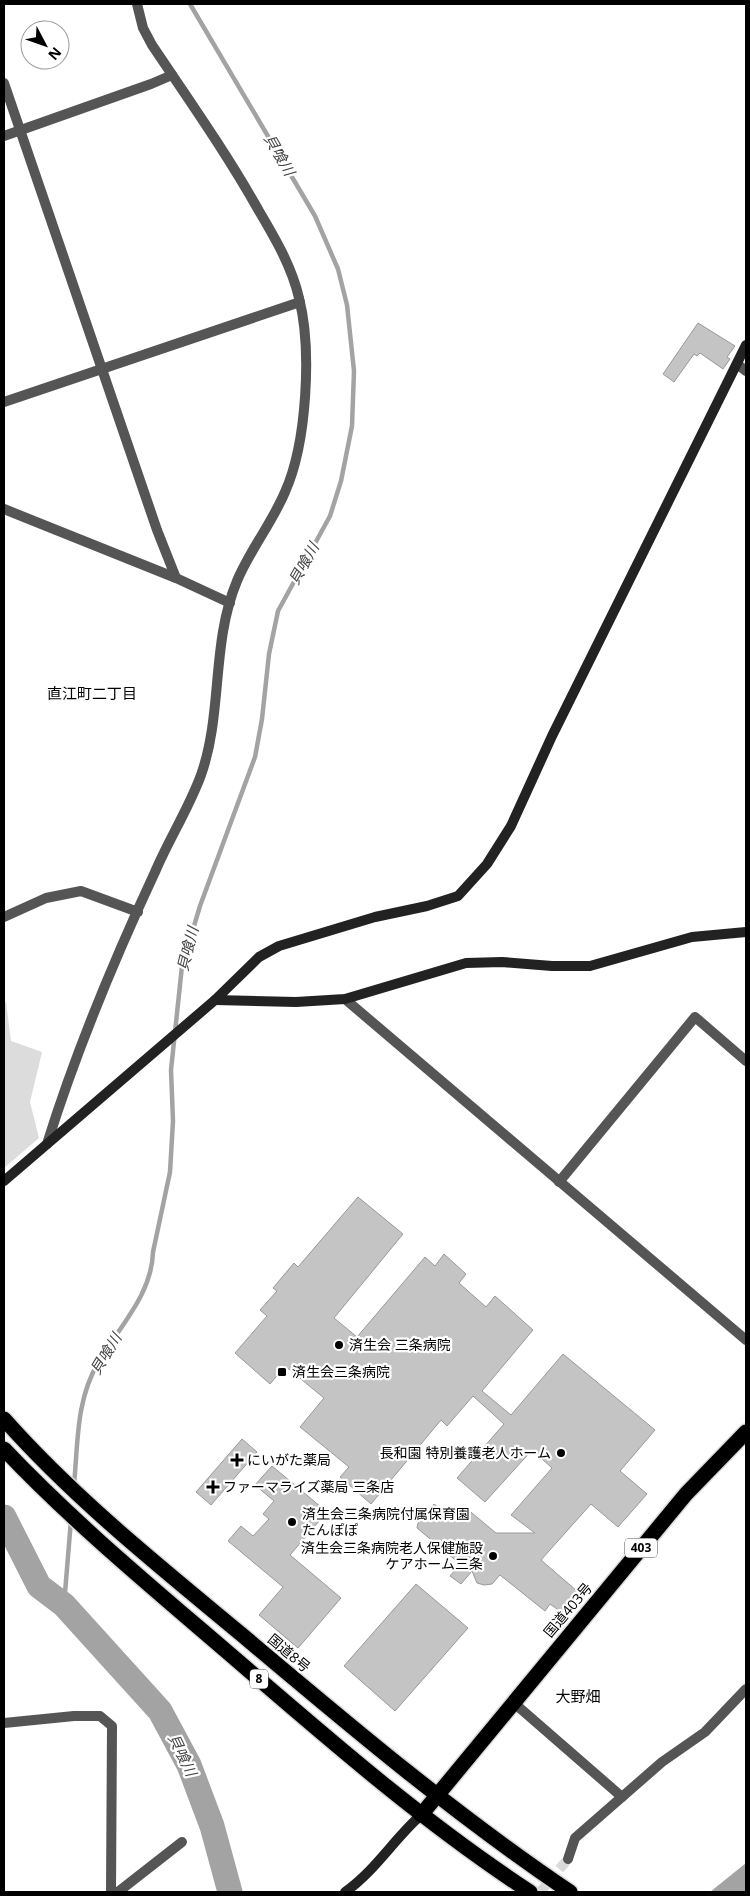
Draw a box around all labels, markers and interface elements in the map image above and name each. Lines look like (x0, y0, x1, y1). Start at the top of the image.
north arrow (20, 20, 70, 70)
text: N (44, 43, 66, 64)
water label: 貝喰川 (260, 130, 301, 181)
water label: 貝喰川 (283, 537, 324, 588)
district label: 直江町二丁目 (47, 683, 137, 703)
water label: 貝喰川 (172, 923, 203, 973)
water label: 貝喰川 (85, 1327, 126, 1378)
place label: 済生会 三条病院 (349, 1335, 451, 1354)
marker: 済生会 三条病院 (333, 1339, 345, 1351)
place label: 済生会三条病院 (292, 1362, 390, 1381)
marker: 済生会三条病院 (276, 1366, 288, 1378)
place label: 長和園 特別養護老人ホーム (380, 1443, 551, 1462)
marker: 長和園 特別養護老人ホーム (555, 1447, 567, 1459)
place label: にいがた薬局 (247, 1450, 331, 1469)
marker: にいがた薬局 (231, 1454, 243, 1466)
place label: ファーマライズ薬局 三条店 (223, 1477, 394, 1496)
marker: ファーマライズ薬局 三条店 (207, 1481, 219, 1493)
place label: 済生会三条病院付属保育園 たんぽぽ (302, 1504, 470, 1539)
marker: 済生会三条病院付属保育園 たんぽぽ (286, 1516, 298, 1528)
place label: 済生会三条病院老人保健施設 ケアホーム三条 (301, 1538, 483, 1573)
road number: 403 (625, 1539, 657, 1558)
marker: 済生会三条病院老人保健施設 ケアホーム三条 (487, 1550, 499, 1562)
street label: 国道403号 (539, 1578, 596, 1641)
street label: 国道8号 (264, 1629, 315, 1676)
road number: 8 (250, 1670, 268, 1688)
district label: 大野畑 (555, 1686, 601, 1706)
water label: 貝喰川 (164, 1730, 203, 1781)

